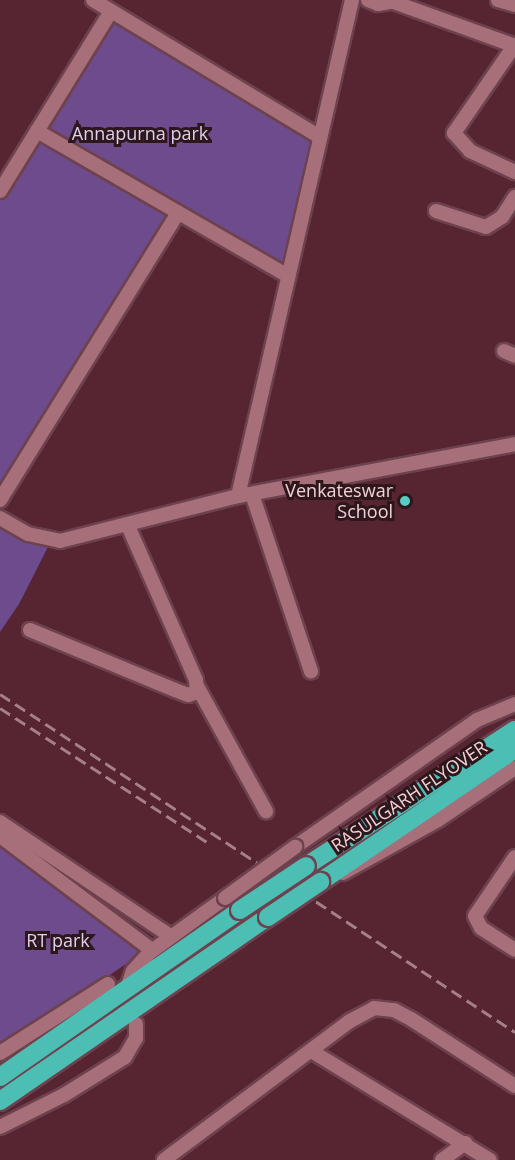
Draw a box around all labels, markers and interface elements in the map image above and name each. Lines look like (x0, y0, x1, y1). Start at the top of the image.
park label: Annapurna park (72, 122, 208, 144)
place label: Venkateswar School (285, 480, 393, 522)
marker: Venkateswar School (398, 494, 412, 508)
street label: RASULGARH FLYOVER (327, 736, 491, 856)
park label: RT park (26, 929, 90, 951)

